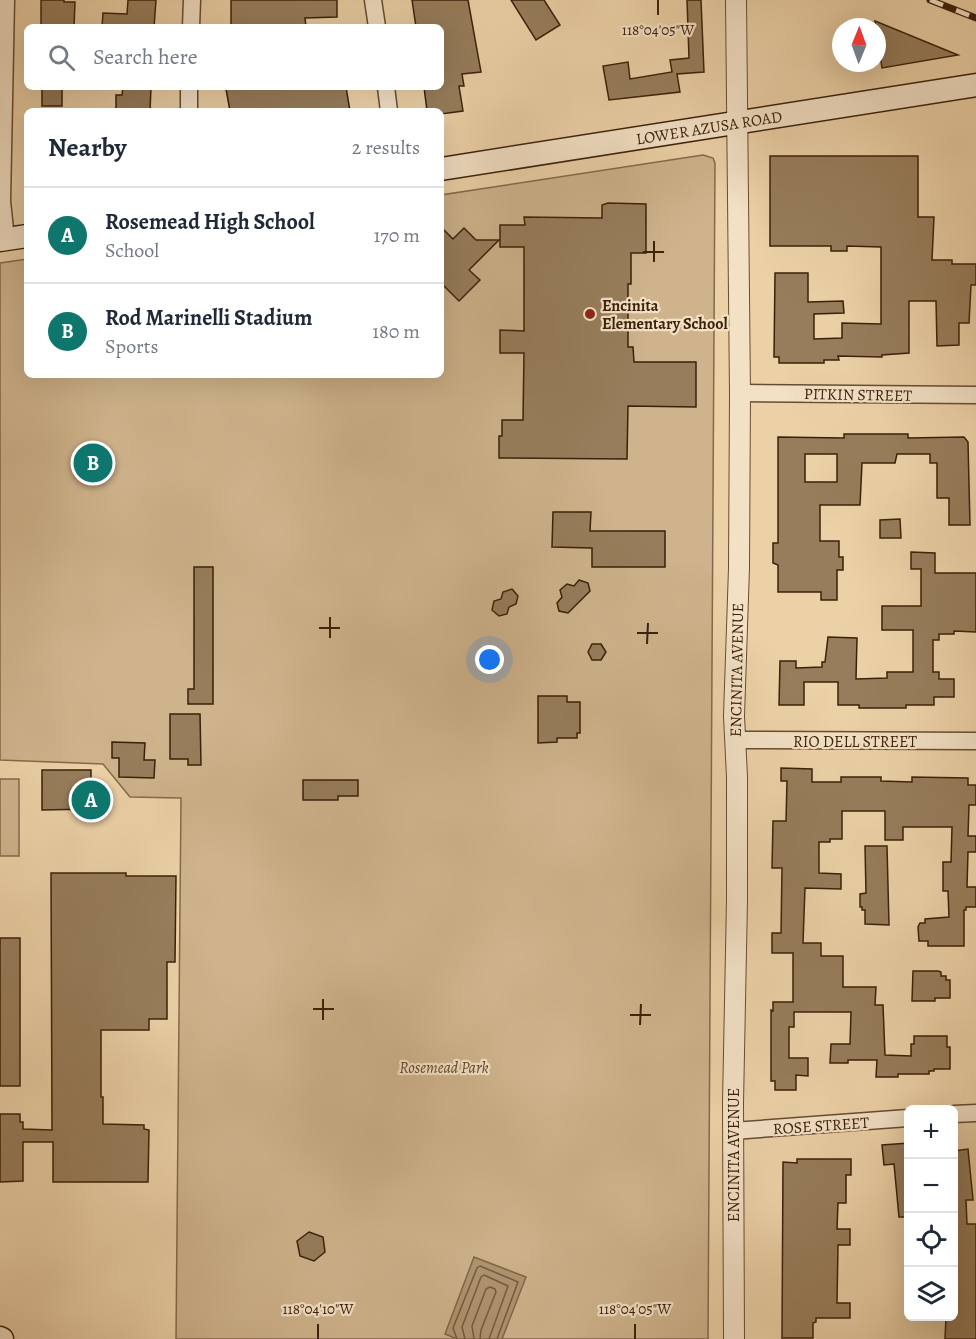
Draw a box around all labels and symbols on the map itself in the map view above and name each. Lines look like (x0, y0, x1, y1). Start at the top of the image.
north arrow (832, 18, 886, 72)
text: 118°04'05"W (622, 20, 694, 40)
street label: LOWER AZUSA ROAD (635, 106, 784, 150)
place label: Encinita Elementary School (602, 295, 728, 335)
marker: Encinita Elementary School (583, 307, 597, 321)
street label: PITKIN STREET (804, 383, 912, 407)
pin: B (74, 440, 112, 486)
street label: ENCINITA AVENUE (725, 603, 749, 737)
your location (475, 645, 504, 674)
street label: RIO DELL STREET (793, 731, 917, 753)
pin: A (72, 778, 110, 822)
park label: Rosemead Park (399, 1057, 489, 1079)
street label: ENCINITA AVENUE (723, 1088, 745, 1222)
street label: ROSE STREET (772, 1112, 870, 1140)
text: 118°04'10"W (282, 1299, 354, 1319)
text: 118°04'05"W (599, 1299, 671, 1319)

